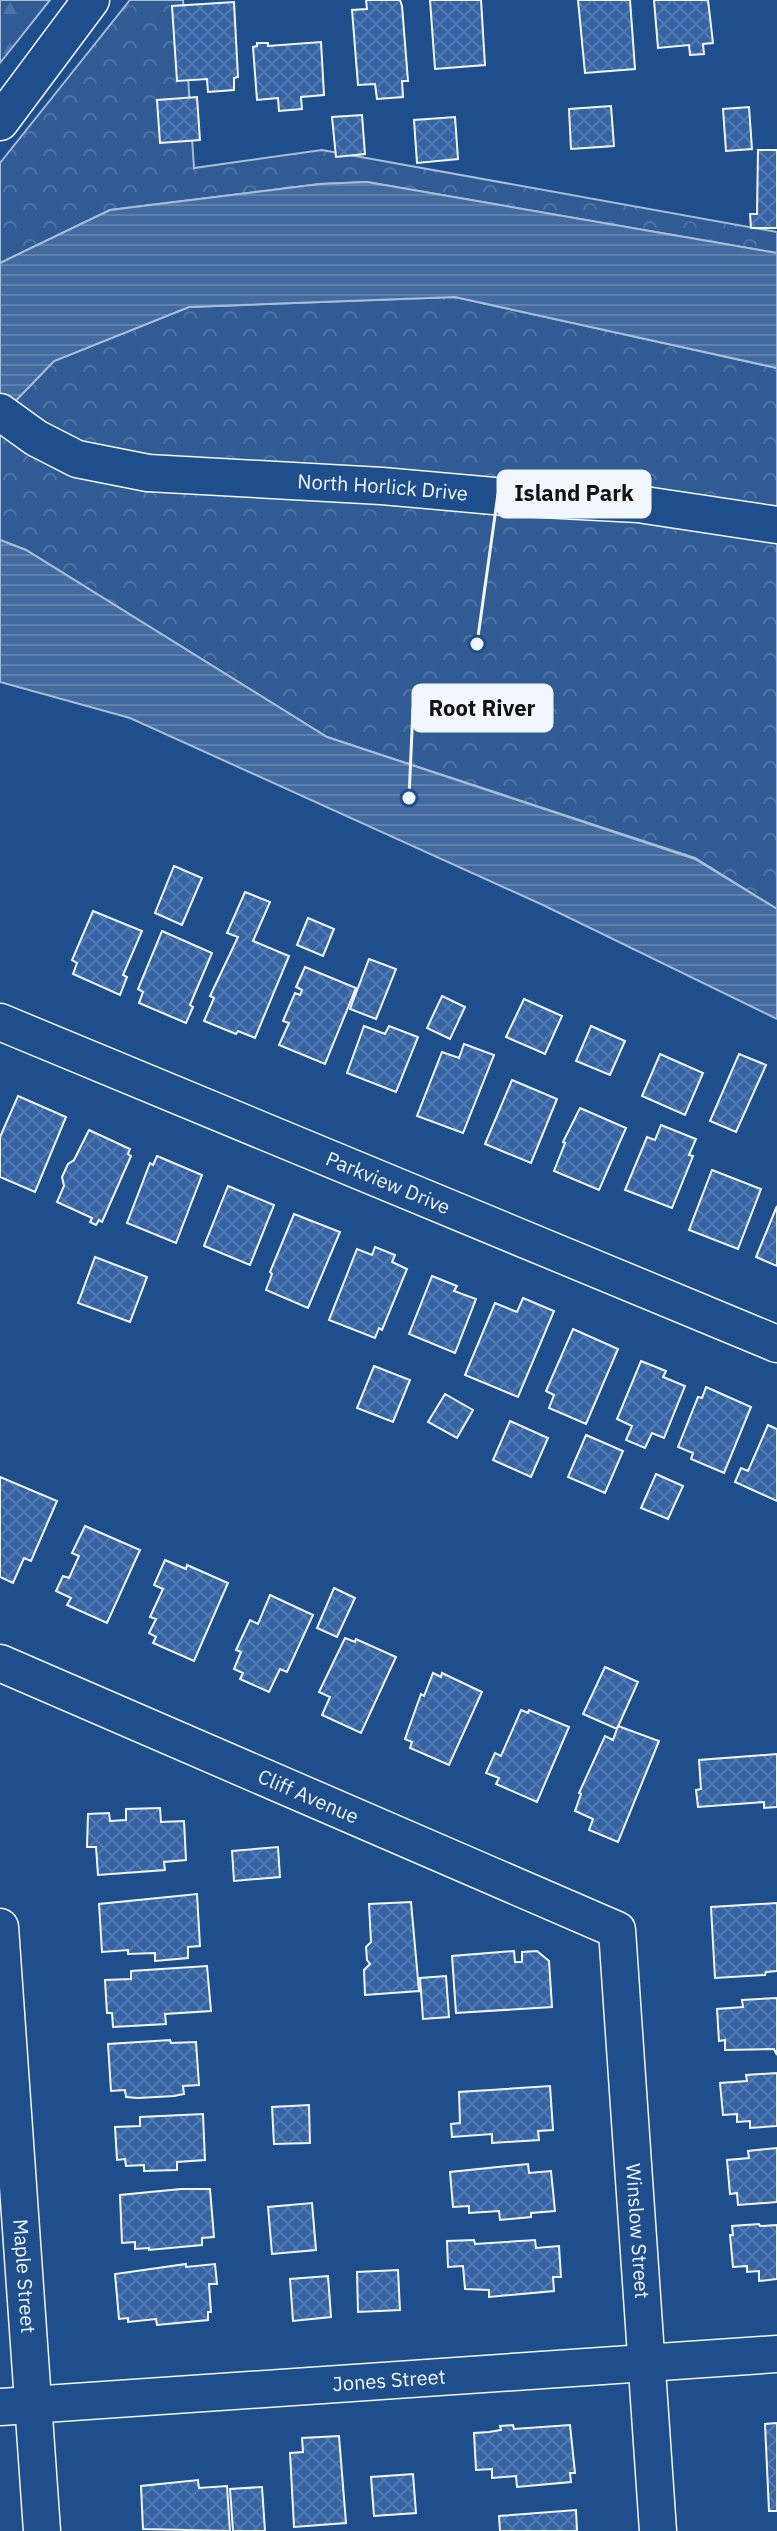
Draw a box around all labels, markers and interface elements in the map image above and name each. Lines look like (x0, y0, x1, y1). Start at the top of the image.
street label: North Horlick Drive (297, 467, 469, 507)
callout: Island Park (498, 471, 650, 517)
text: Island Park (514, 478, 634, 507)
callout: Root River (413, 685, 552, 731)
text: Root River (429, 693, 536, 722)
street label: Parkview Drive (322, 1144, 455, 1220)
street label: Cliff Avenue (254, 1762, 363, 1830)
street label: Winslow Street (620, 2162, 656, 2300)
street label: Maple Street (7, 2218, 42, 2334)
street label: Jones Street (332, 2363, 446, 2397)

